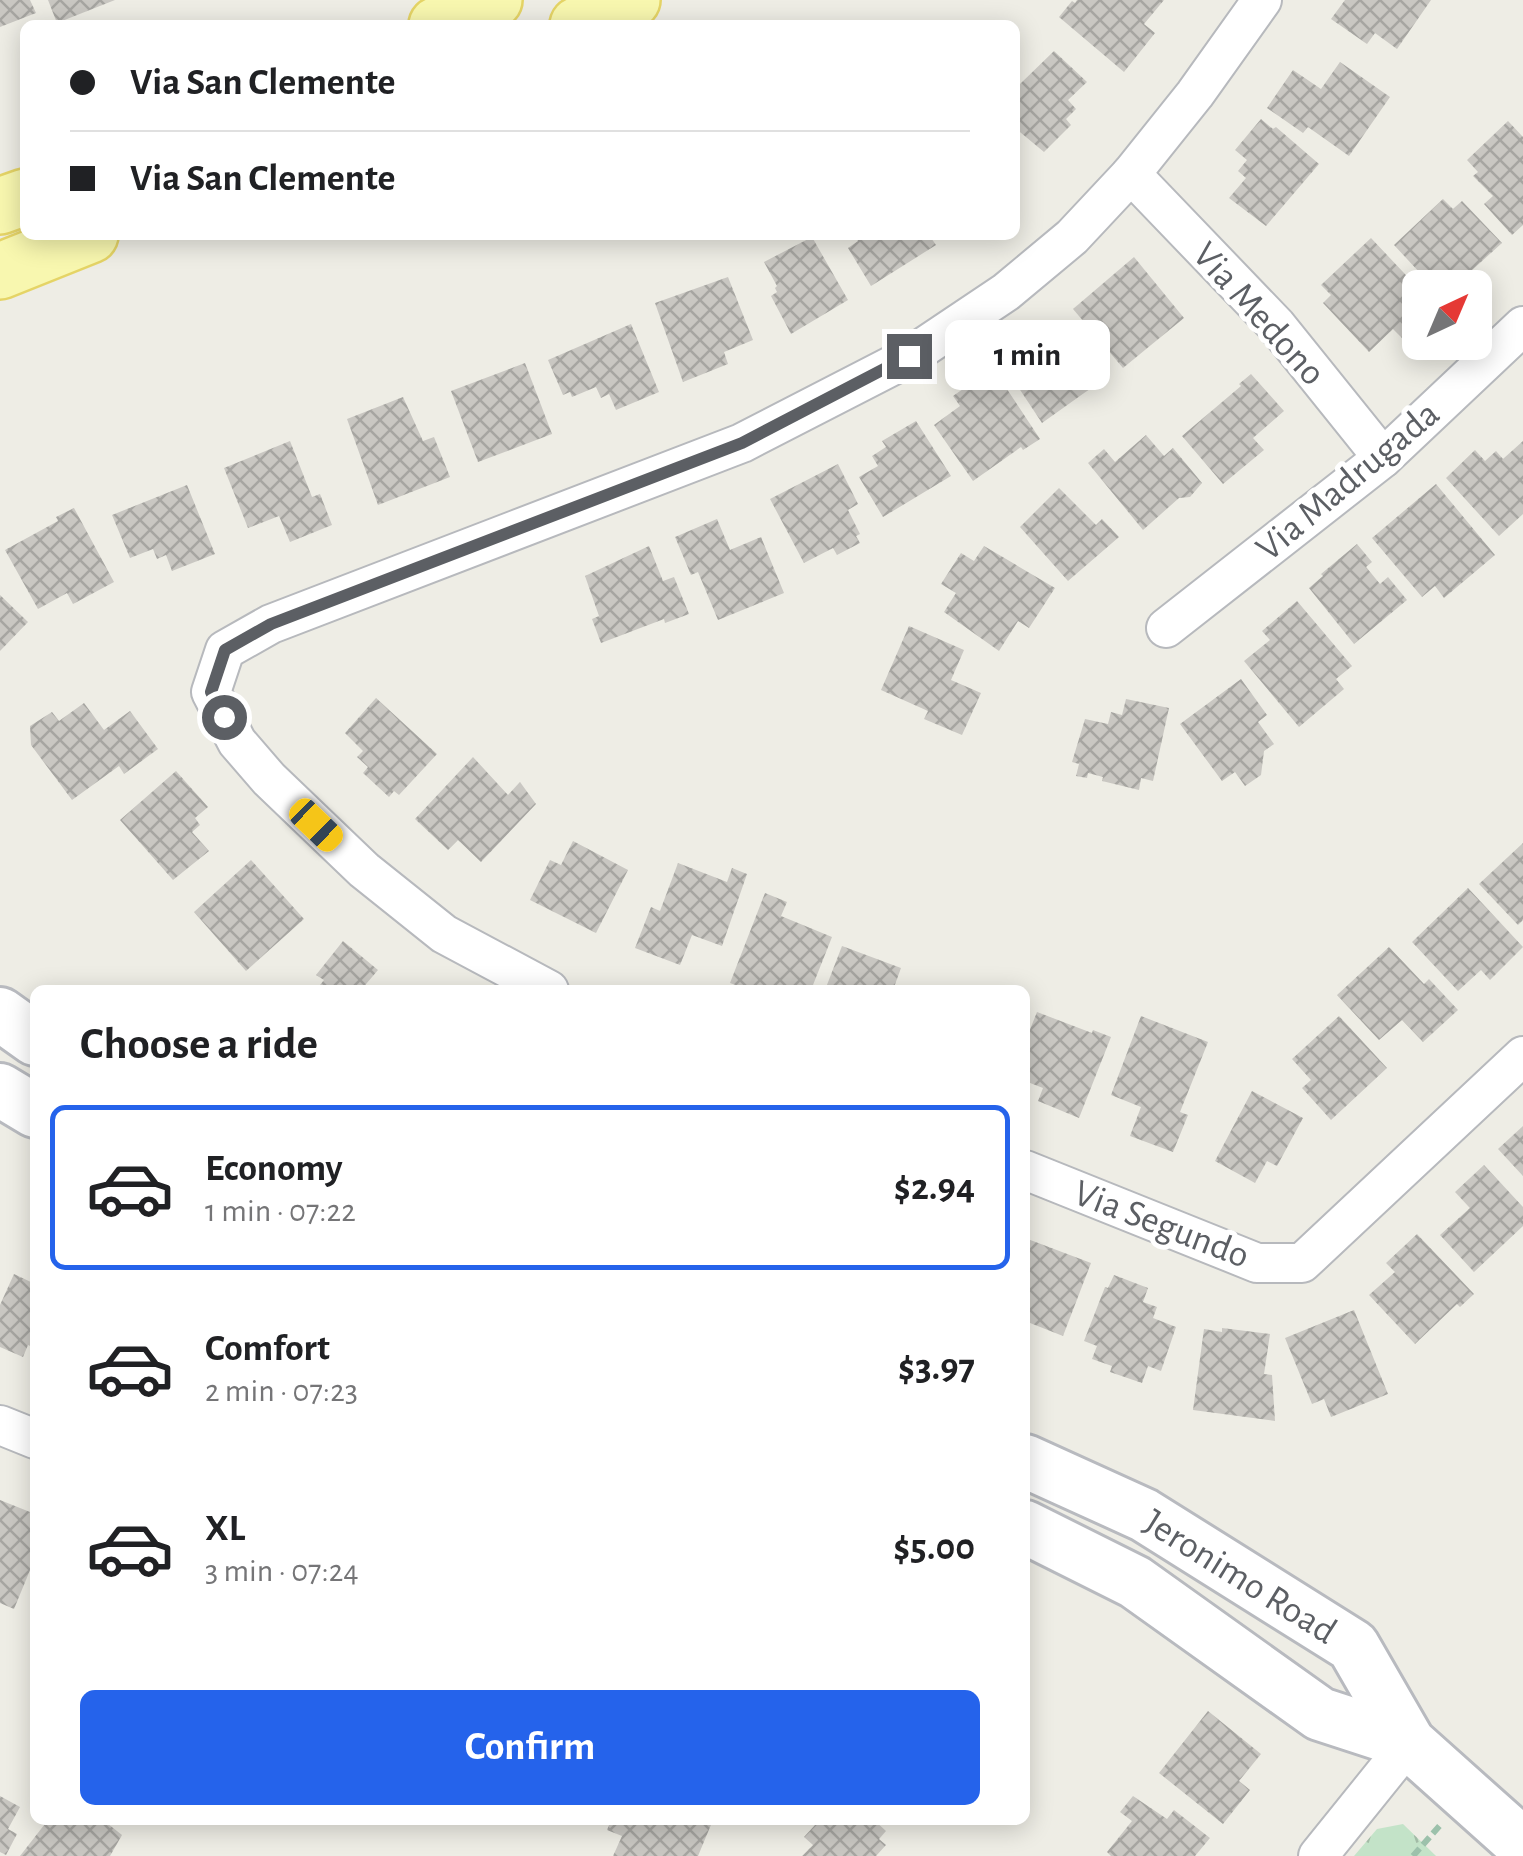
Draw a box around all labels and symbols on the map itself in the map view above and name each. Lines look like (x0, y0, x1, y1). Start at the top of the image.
street label: Via Medono (1185, 236, 1332, 393)
north arrow (1402, 270, 1492, 360)
callout: 1 min (944, 321, 1109, 391)
route end (887, 334, 932, 379)
street label: Via Madrugada (1250, 394, 1447, 569)
route start (202, 695, 247, 740)
car (284, 793, 348, 857)
street label: Via Segundo (1068, 1174, 1254, 1276)
street label: Jeronimo Road (1137, 1503, 1343, 1652)

